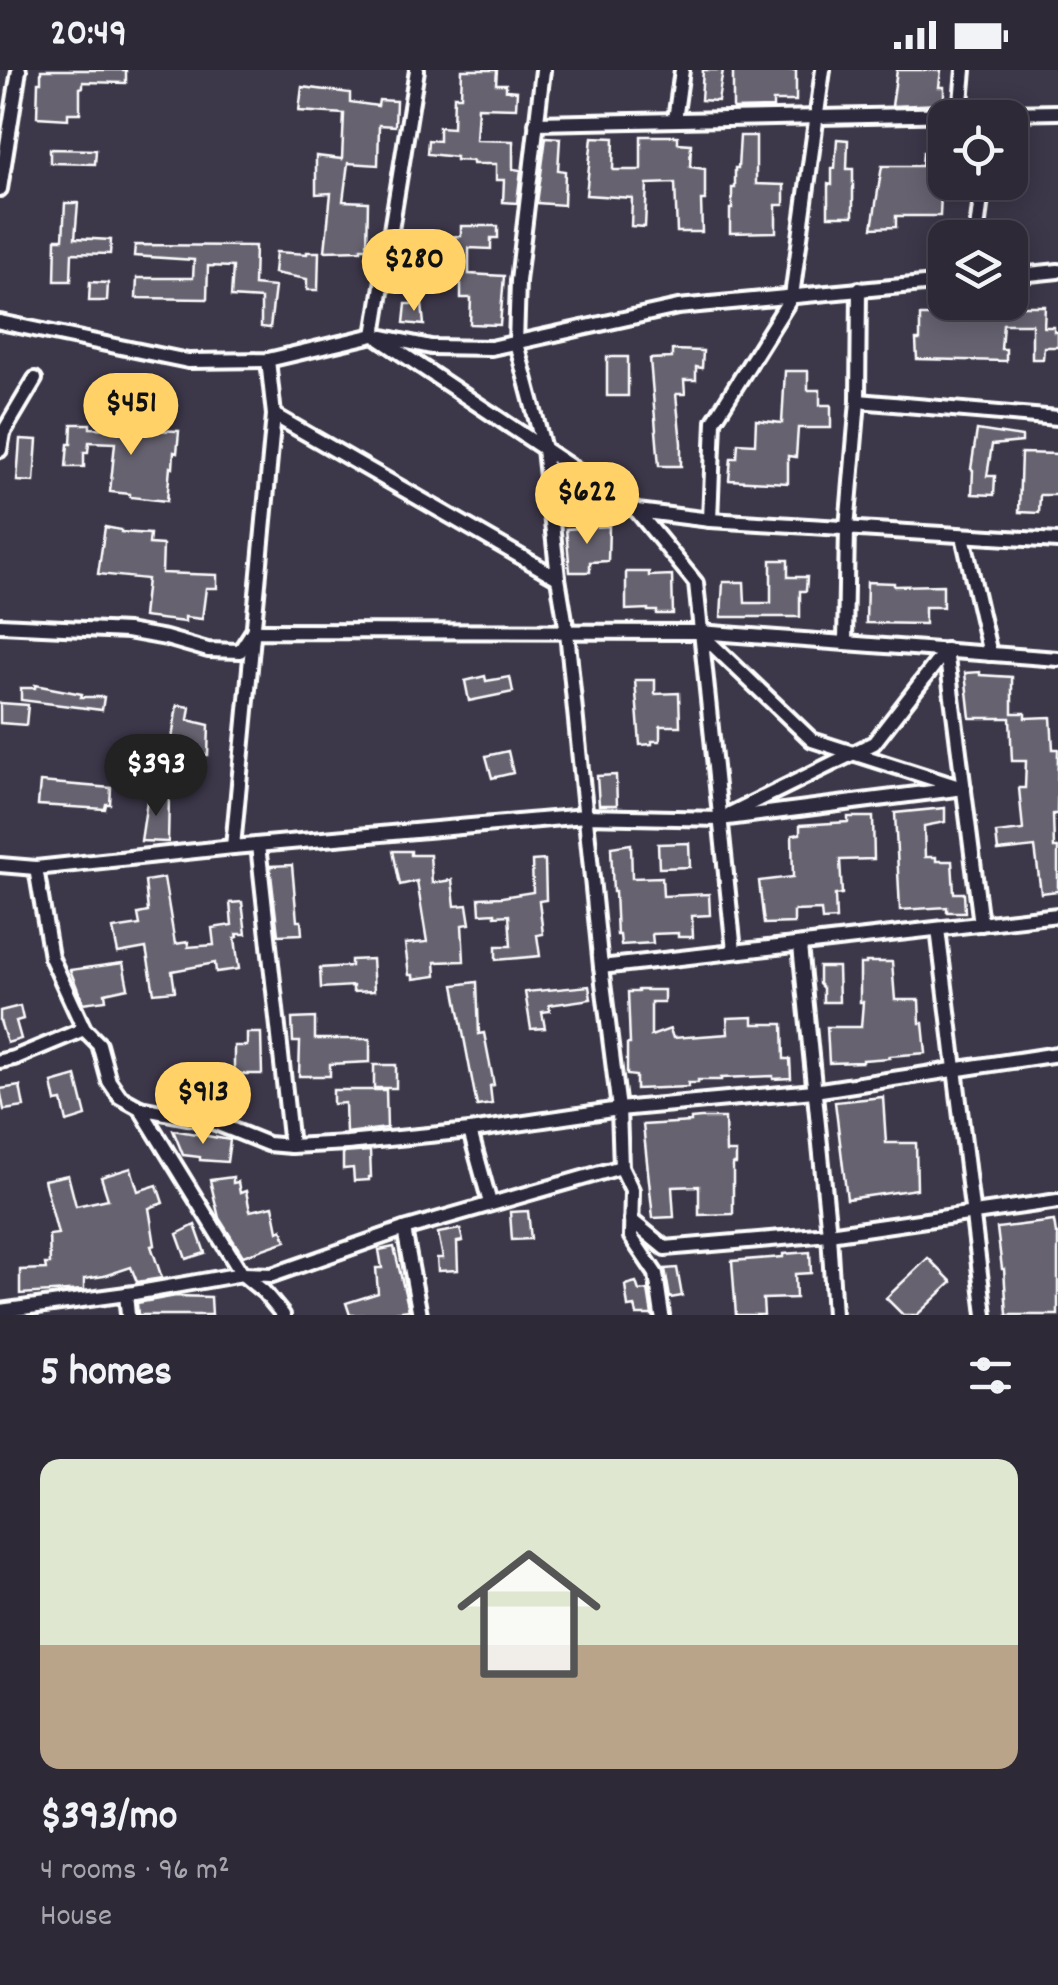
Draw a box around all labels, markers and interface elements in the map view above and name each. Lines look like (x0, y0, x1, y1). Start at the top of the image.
text: 20:49 (50, 8, 127, 63)
map controls (928, 100, 1028, 320)
button: locate (928, 100, 1028, 200)
button: layers (928, 220, 1028, 320)
pin: $280 (355, 229, 473, 314)
text: $280 (384, 238, 444, 284)
pin: $451 (72, 373, 190, 458)
text: $451 (105, 382, 157, 428)
pin: $622 (528, 462, 646, 547)
text: $622 (557, 471, 617, 517)
pin: $393 (97, 734, 215, 819)
text: $393 (126, 743, 186, 789)
pin: $913 (144, 1062, 262, 1147)
text: $913 (177, 1071, 229, 1117)
text: 5 homes (40, 1345, 172, 1405)
icon: filters (963, 1348, 1018, 1403)
icon: home (439, 1524, 619, 1704)
text: $393/mo (40, 1789, 177, 1849)
text: 4 rooms · 96 m² (40, 1849, 230, 1895)
text: House (40, 1895, 112, 1941)

